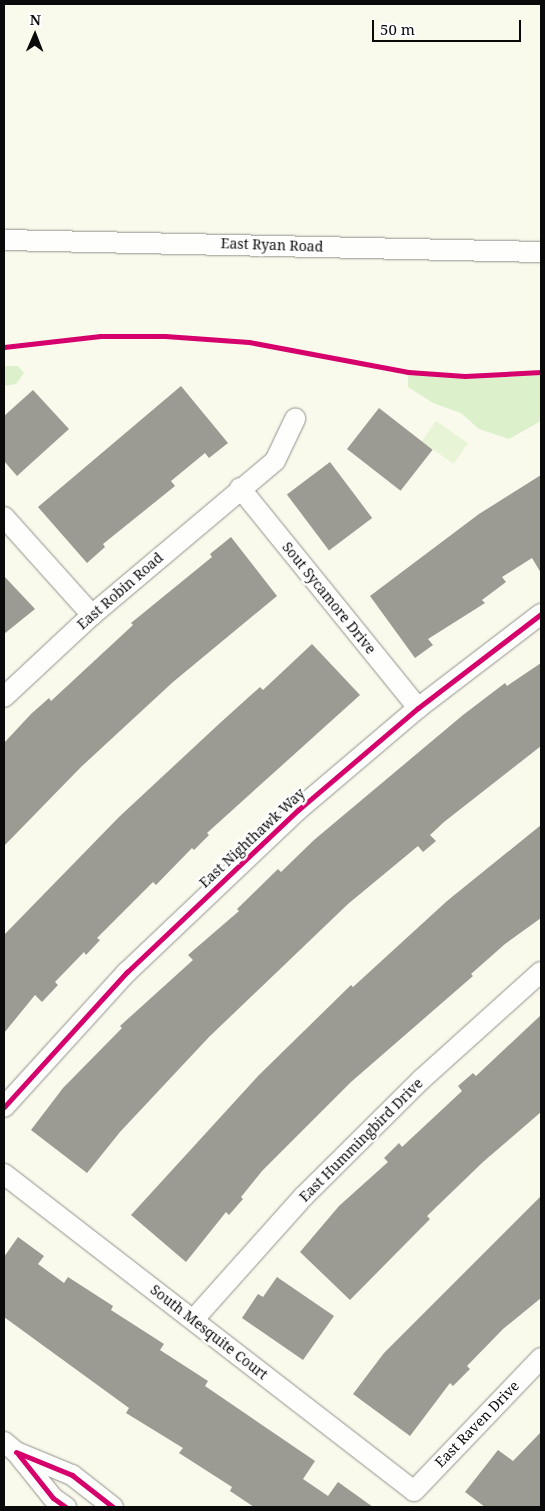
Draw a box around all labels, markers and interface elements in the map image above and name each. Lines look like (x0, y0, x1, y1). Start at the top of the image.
north arrow (10, 10, 60, 60)
text: N (30, 10, 41, 29)
scale bar (375, 10, 524, 42)
text: 50 m (380, 19, 415, 39)
street label: East Ryan Road (220, 235, 324, 255)
street label: Sout Sycamore Drive (279, 539, 379, 657)
street label: East Robin Road (74, 549, 166, 633)
street label: East Nighthawk Way (196, 785, 308, 891)
street label: East Hummingbird Drive (296, 1075, 426, 1205)
street label: South Mesquite Court (147, 1281, 271, 1383)
street label: East Raven Drive (431, 1377, 523, 1471)

